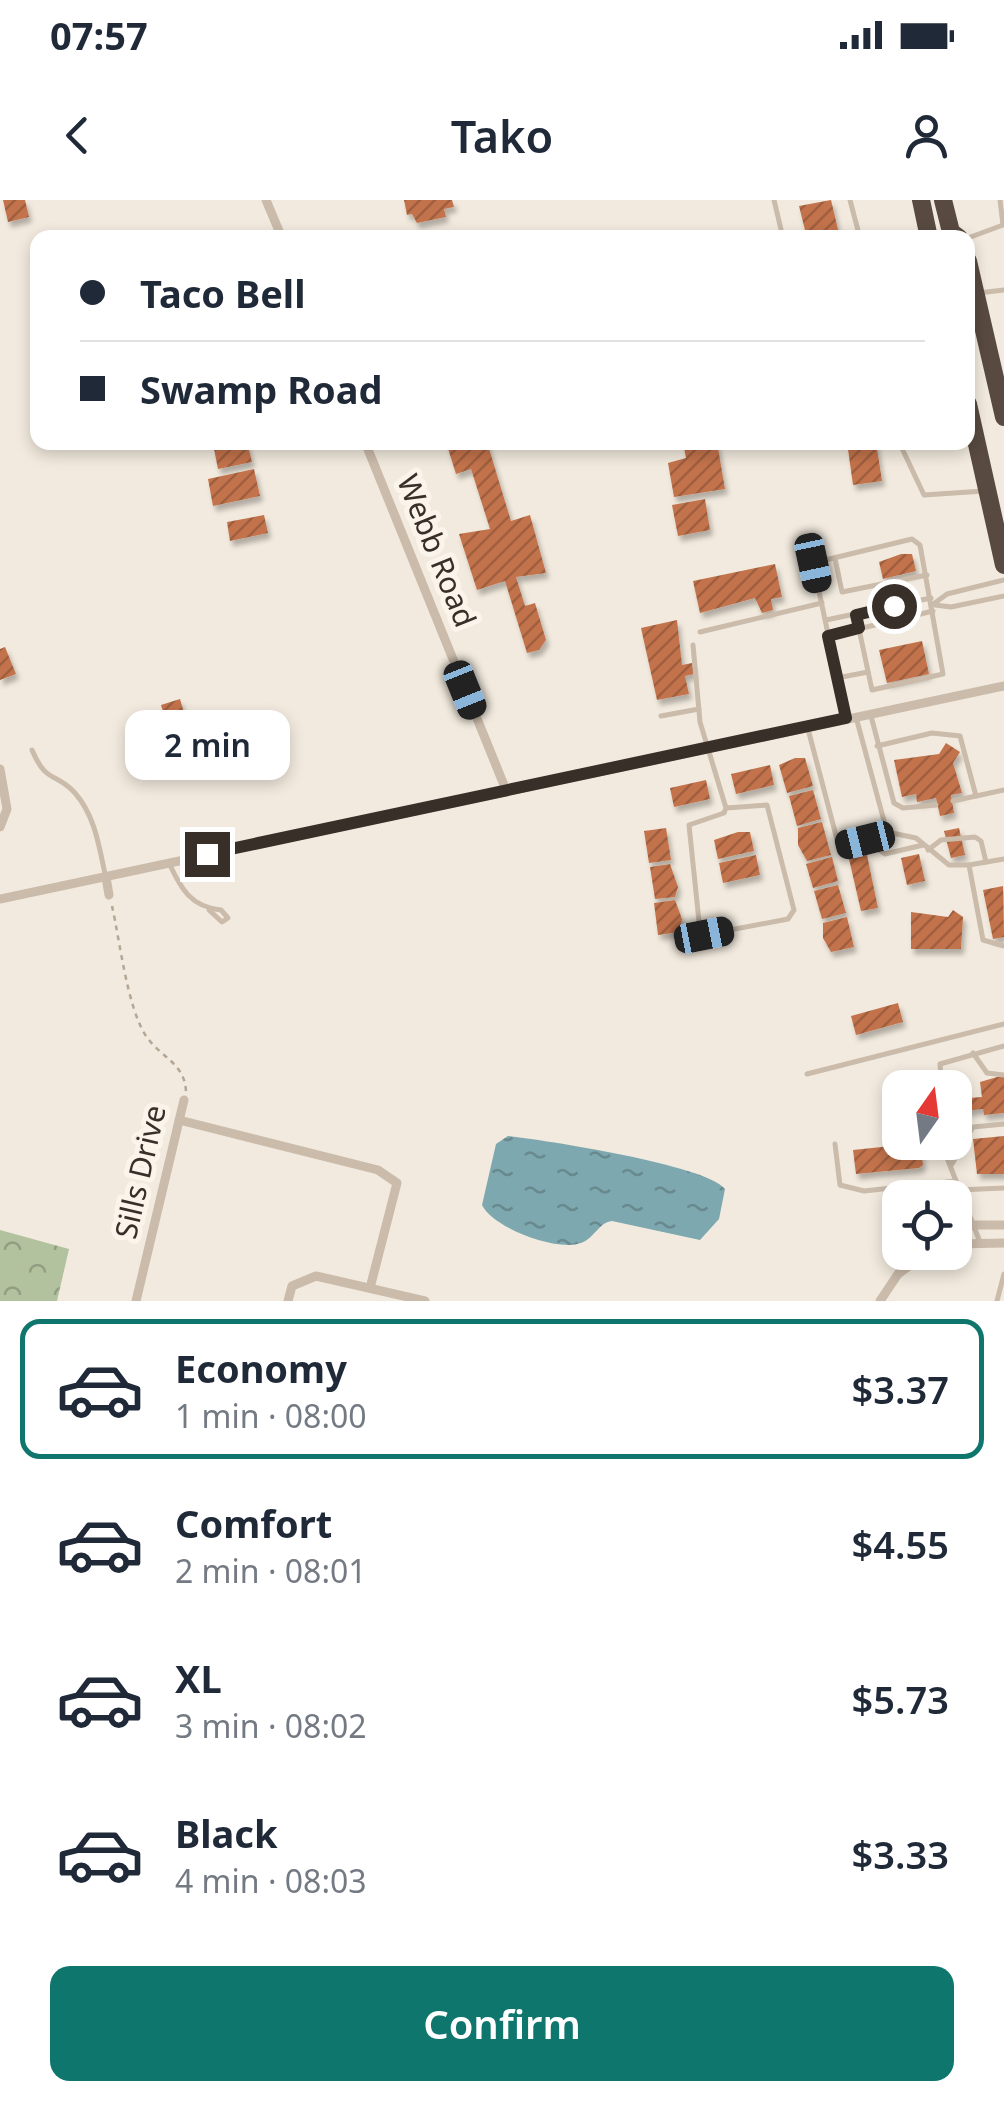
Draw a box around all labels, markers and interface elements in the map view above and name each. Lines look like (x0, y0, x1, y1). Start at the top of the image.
text: 07:57 (50, 9, 148, 61)
text: Tako (451, 105, 553, 166)
icon: back (50, 108, 105, 163)
icon: person (899, 108, 954, 163)
text: Taco Bell (140, 267, 306, 319)
text: Swamp Road (140, 363, 383, 415)
street label: Webb Road (388, 468, 487, 633)
car (792, 531, 834, 595)
route start (872, 584, 917, 629)
car (440, 657, 490, 723)
callout: 2 min (124, 709, 290, 779)
text: 2 min (164, 723, 251, 766)
car (832, 818, 898, 862)
route end (185, 832, 230, 877)
car (672, 915, 736, 955)
north arrow (882, 1070, 972, 1160)
map controls (882, 1070, 972, 1270)
street label: Sills Drive (104, 1101, 175, 1243)
button: locate (882, 1180, 972, 1270)
text: Economy (175, 1342, 347, 1394)
icon: car (55, 1344, 145, 1434)
text: $3.37 (852, 1363, 949, 1415)
text: 1 min · 08:00 (175, 1394, 367, 1437)
text: Comfort (175, 1497, 332, 1549)
icon: car (55, 1499, 145, 1589)
text: $4.55 (852, 1518, 949, 1570)
text: 2 min · 08:01 (175, 1549, 367, 1592)
text: XL (175, 1652, 222, 1704)
icon: car (55, 1654, 145, 1744)
text: $5.73 (852, 1673, 949, 1725)
text: 3 min · 08:02 (175, 1704, 367, 1747)
text: Black (175, 1807, 278, 1859)
icon: car (55, 1809, 145, 1899)
text: $3.33 (852, 1828, 949, 1880)
text: 4 min · 08:03 (175, 1859, 367, 1902)
button: Confirm (50, 1966, 954, 2081)

